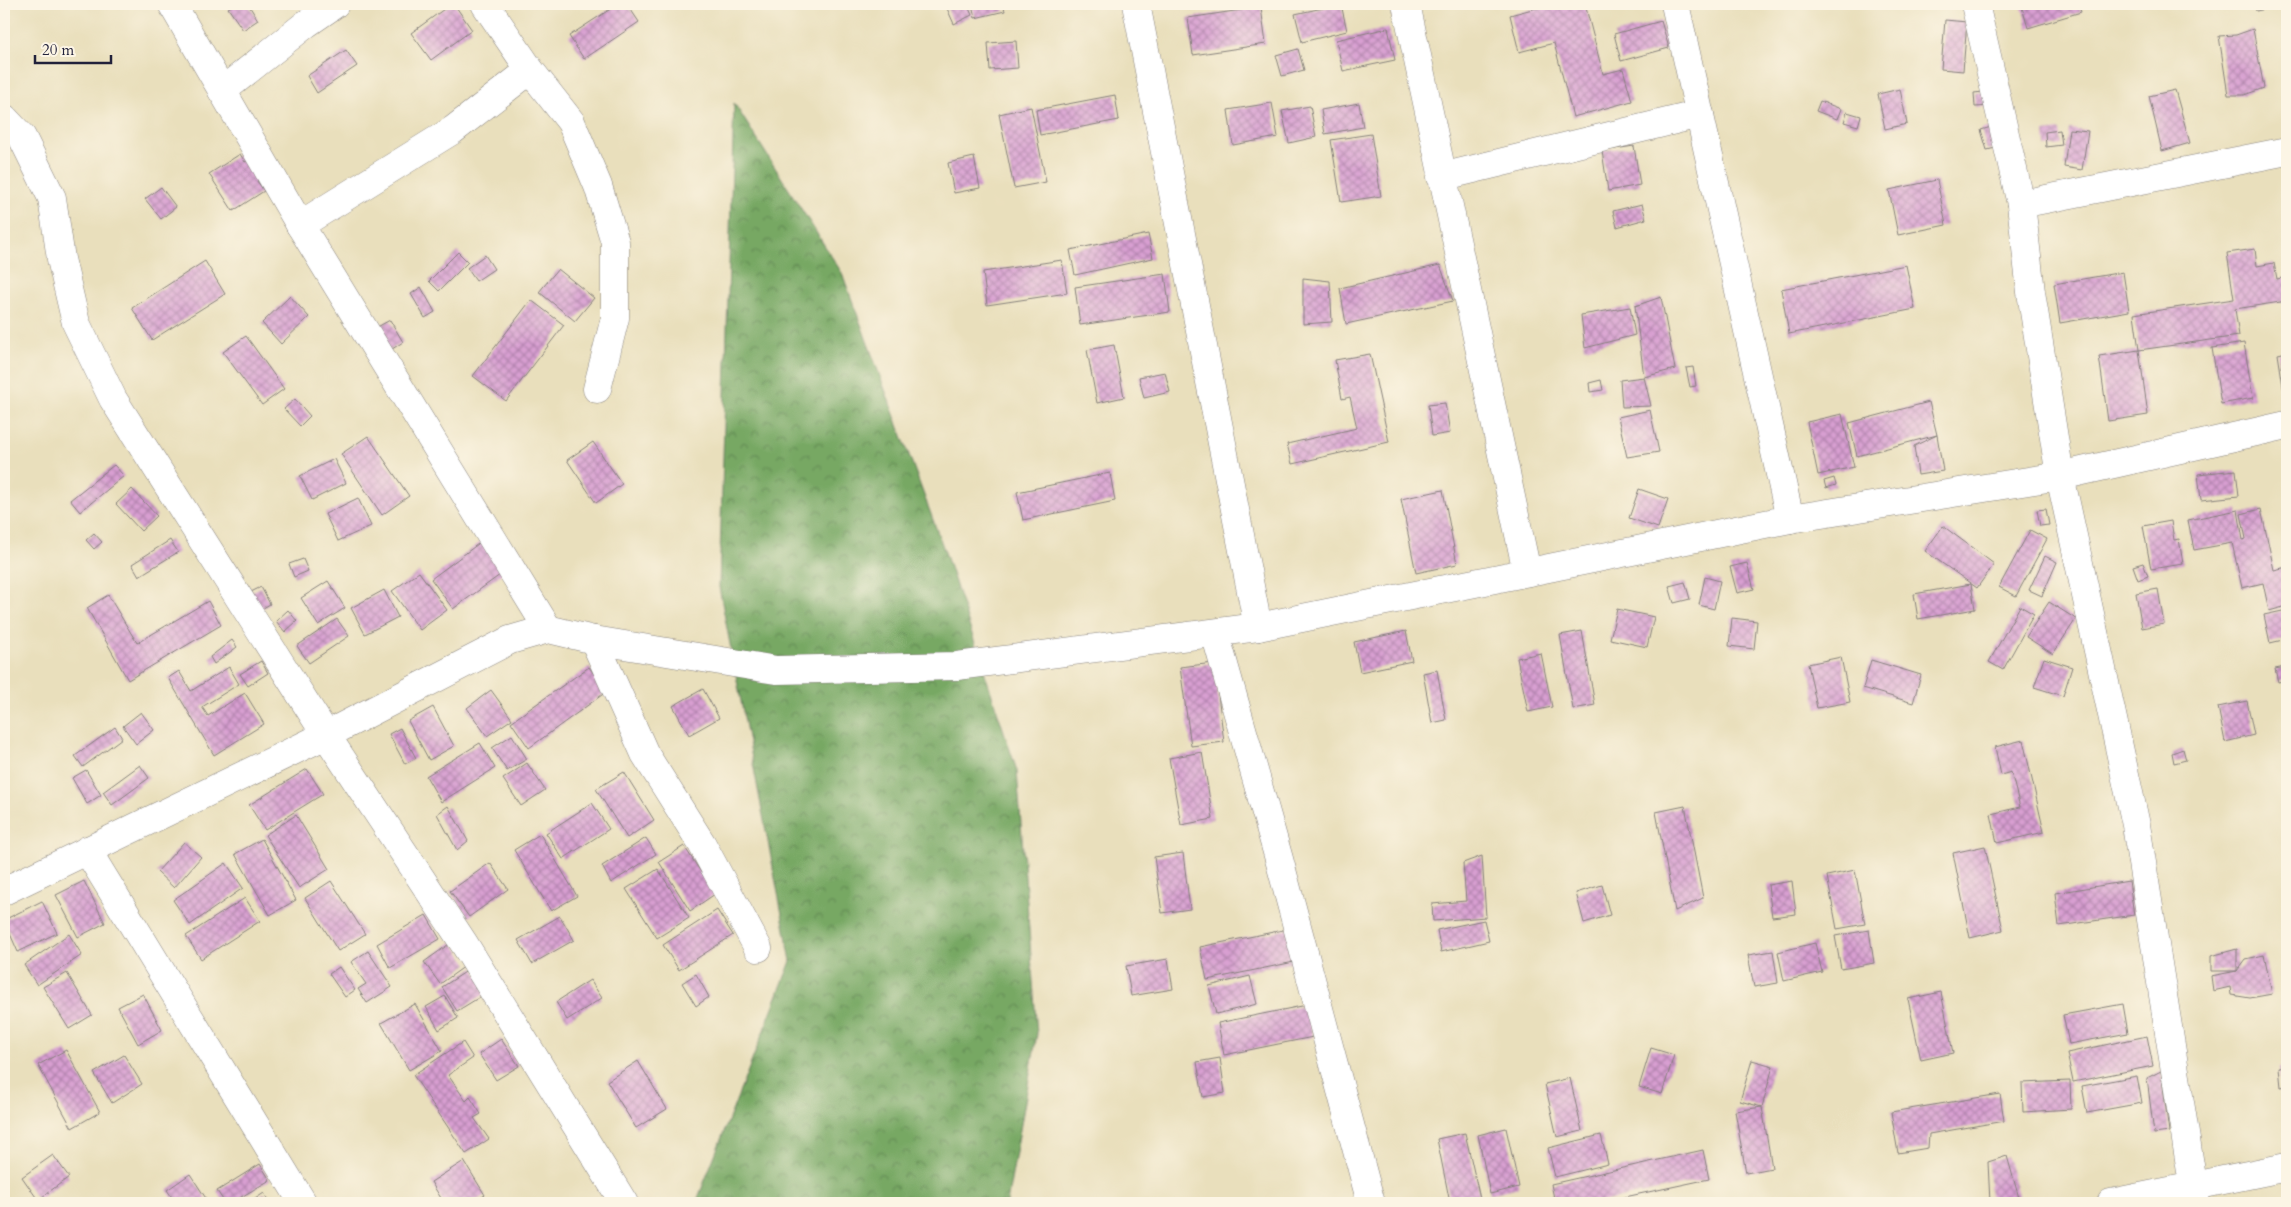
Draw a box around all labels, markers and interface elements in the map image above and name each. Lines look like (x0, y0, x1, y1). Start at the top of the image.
scale bar (35, 32, 111, 64)
text: 20 m (42, 40, 74, 60)

